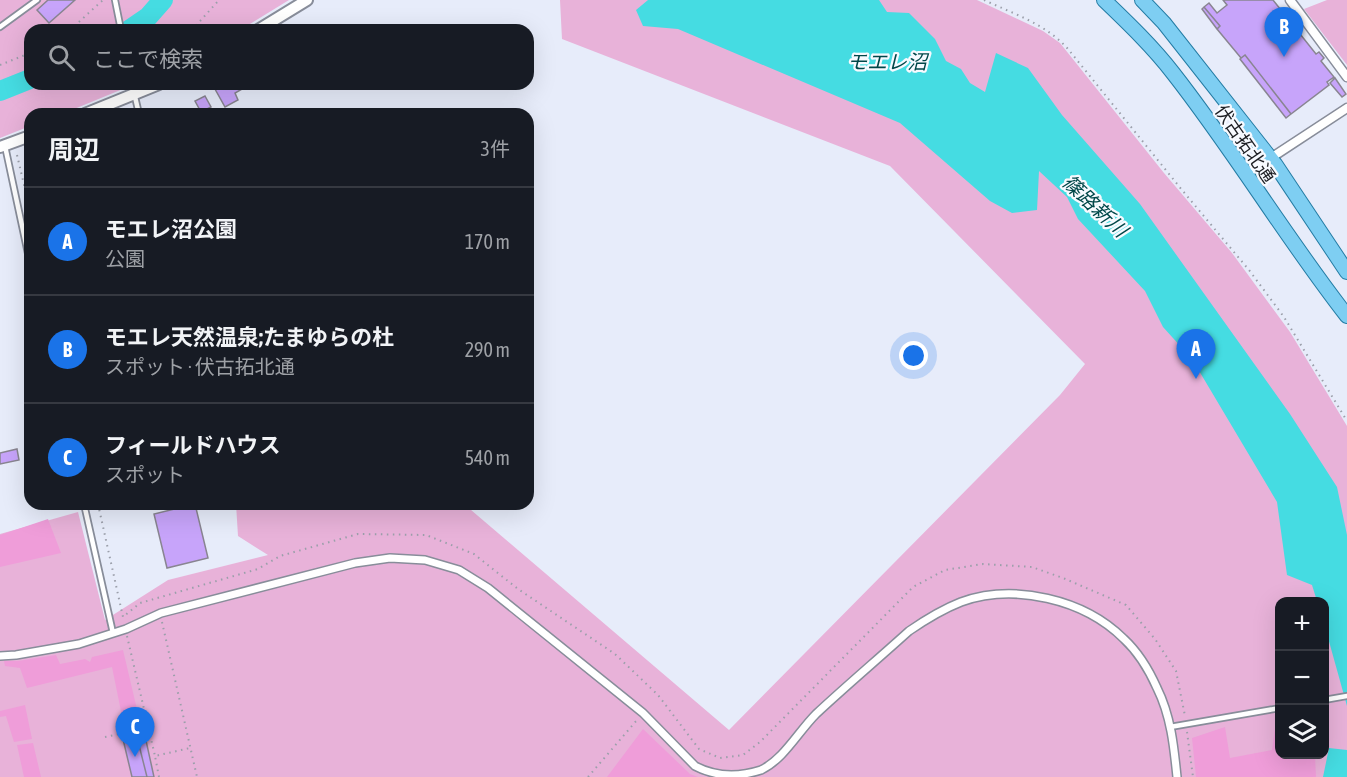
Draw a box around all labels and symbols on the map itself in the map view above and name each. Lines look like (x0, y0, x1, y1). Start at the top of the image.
pin: B (1264, 8, 1304, 57)
water label: モエレ沼 (847, 50, 930, 73)
street label: 伏古拓北通 (1211, 101, 1280, 187)
water label: 篠路新川 (1058, 170, 1134, 243)
pin: A (1176, 330, 1216, 379)
your location (899, 341, 928, 370)
pin: C (116, 708, 154, 757)

